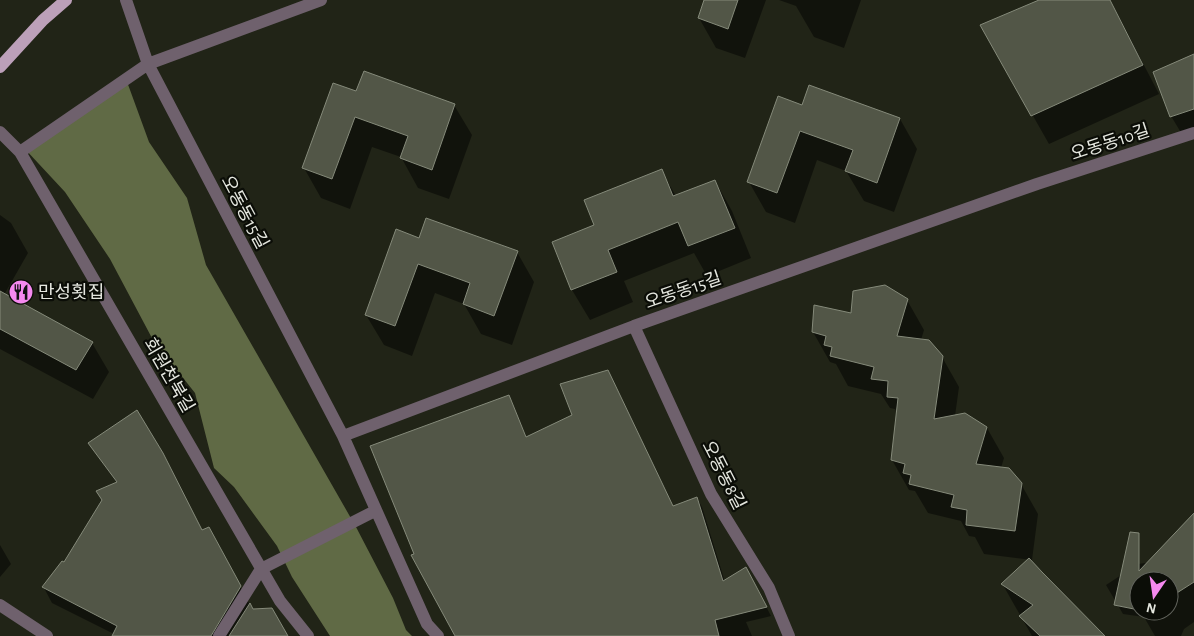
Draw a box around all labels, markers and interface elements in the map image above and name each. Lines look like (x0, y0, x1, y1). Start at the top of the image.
street label: 오동동10길 (1068, 121, 1152, 164)
street label: 오동동15길 (217, 172, 272, 252)
street label: 오동동15길 (642, 268, 724, 312)
restaurant icon: 만성횟집 (8, 279, 34, 305)
place label: 만성횟집 (38, 282, 104, 302)
street label: 회원천북길 (140, 334, 198, 416)
street label: 오동동8길 (698, 438, 749, 513)
north arrow (1129, 571, 1179, 621)
text: N (1145, 600, 1158, 616)

